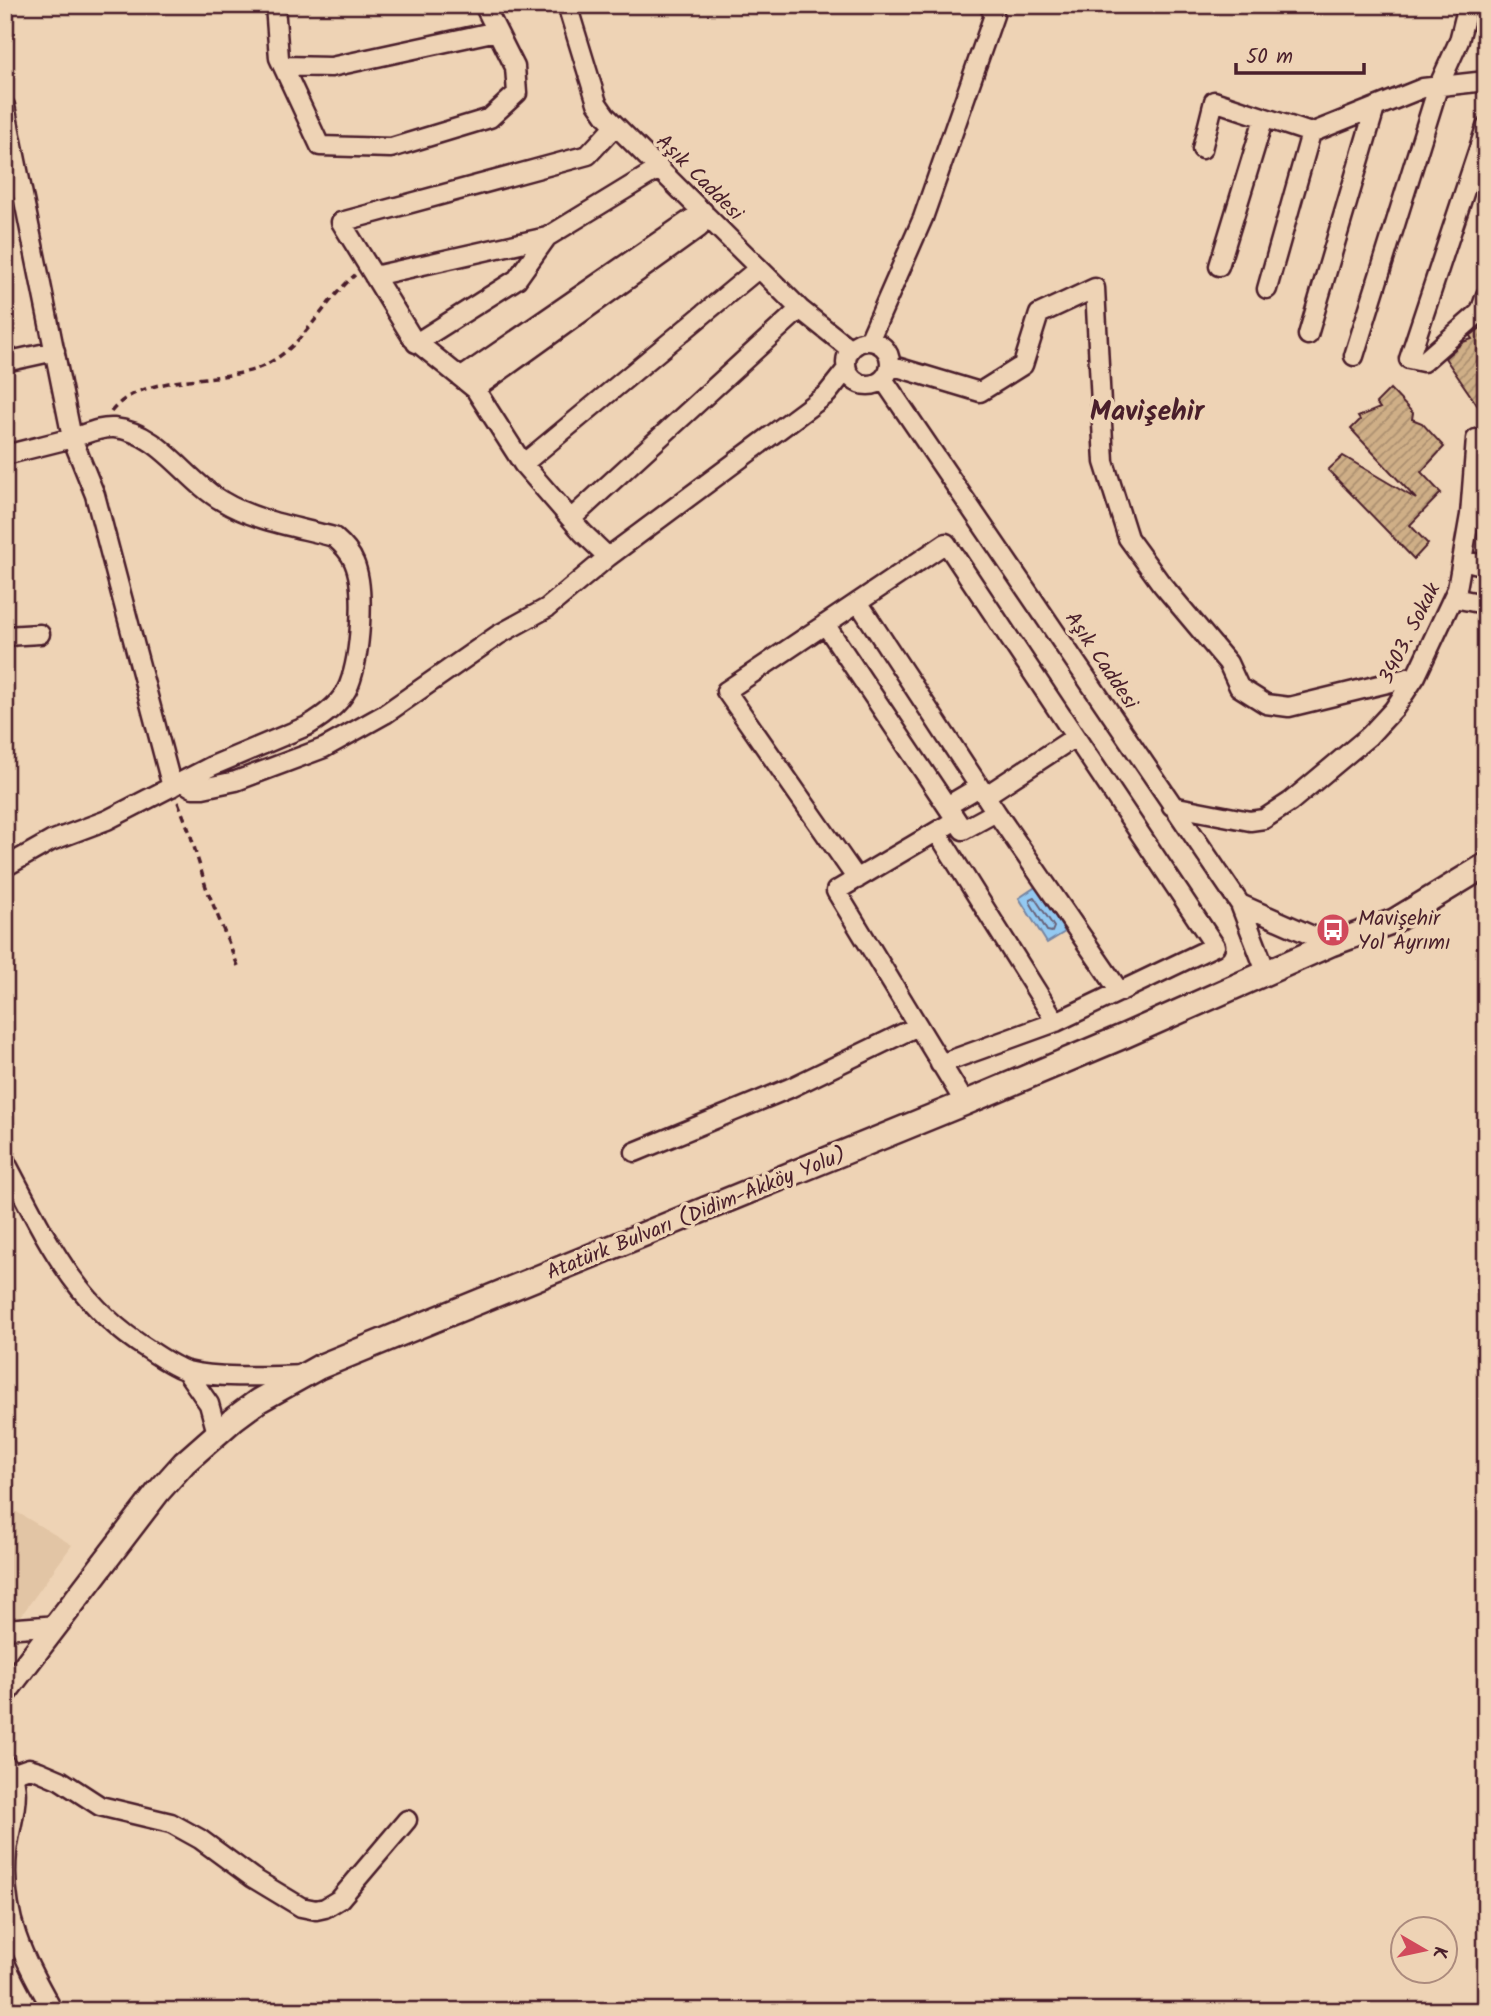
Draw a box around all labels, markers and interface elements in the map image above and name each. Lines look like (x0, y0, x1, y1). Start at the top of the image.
scale bar (1236, 32, 1363, 76)
text: 50 m (1246, 41, 1293, 74)
street label: Aşık Caddesi (648, 127, 751, 230)
district label: Mavişehir (1090, 390, 1206, 435)
street label: 3403. Sokak (1371, 577, 1450, 690)
street label: Aşık Caddesi (1056, 605, 1146, 717)
place label: Mavişehir Yol Ayrımı (1358, 903, 1450, 960)
bus stop icon: Mavişehir Yol Ayrımı (1314, 911, 1352, 949)
street label: Atatürk Bulvarı (Didim-Akköy Yolu) (542, 1139, 851, 1290)
north arrow (1390, 1914, 1460, 1984)
text: K (1423, 1944, 1455, 1960)

